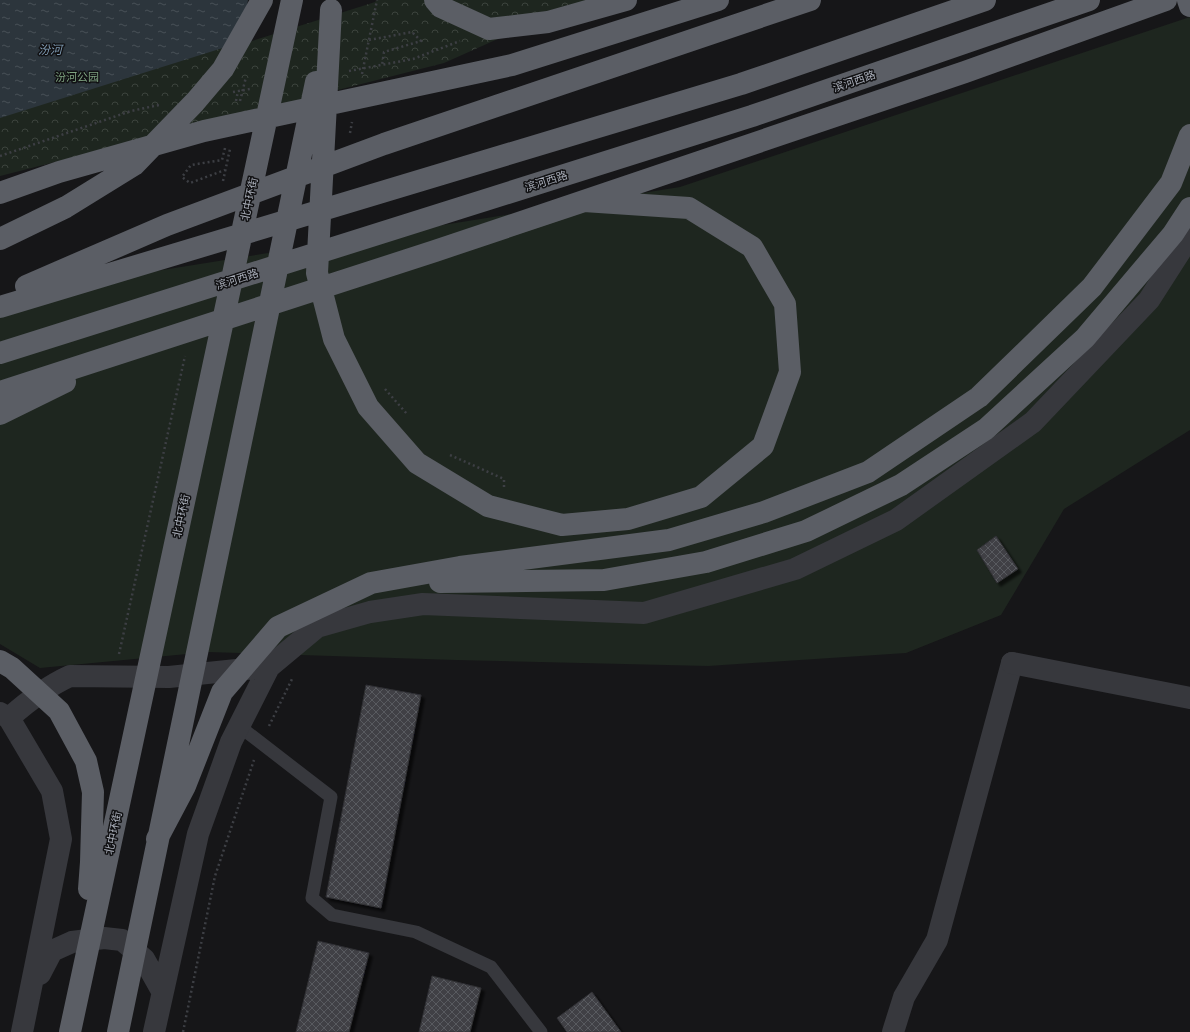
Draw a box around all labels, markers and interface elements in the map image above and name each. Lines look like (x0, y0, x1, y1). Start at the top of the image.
water label: 汾河 (38, 42, 64, 57)
street label: 滨河西路 (831, 67, 877, 95)
park label: 汾河公园 (55, 70, 99, 84)
street label: 滨河西路 (523, 168, 569, 194)
street label: 北中环街 (238, 176, 260, 222)
street label: 滨河西路 (214, 266, 260, 292)
street label: 北中环街 (170, 493, 192, 539)
street label: 北中环街 (102, 810, 124, 856)

